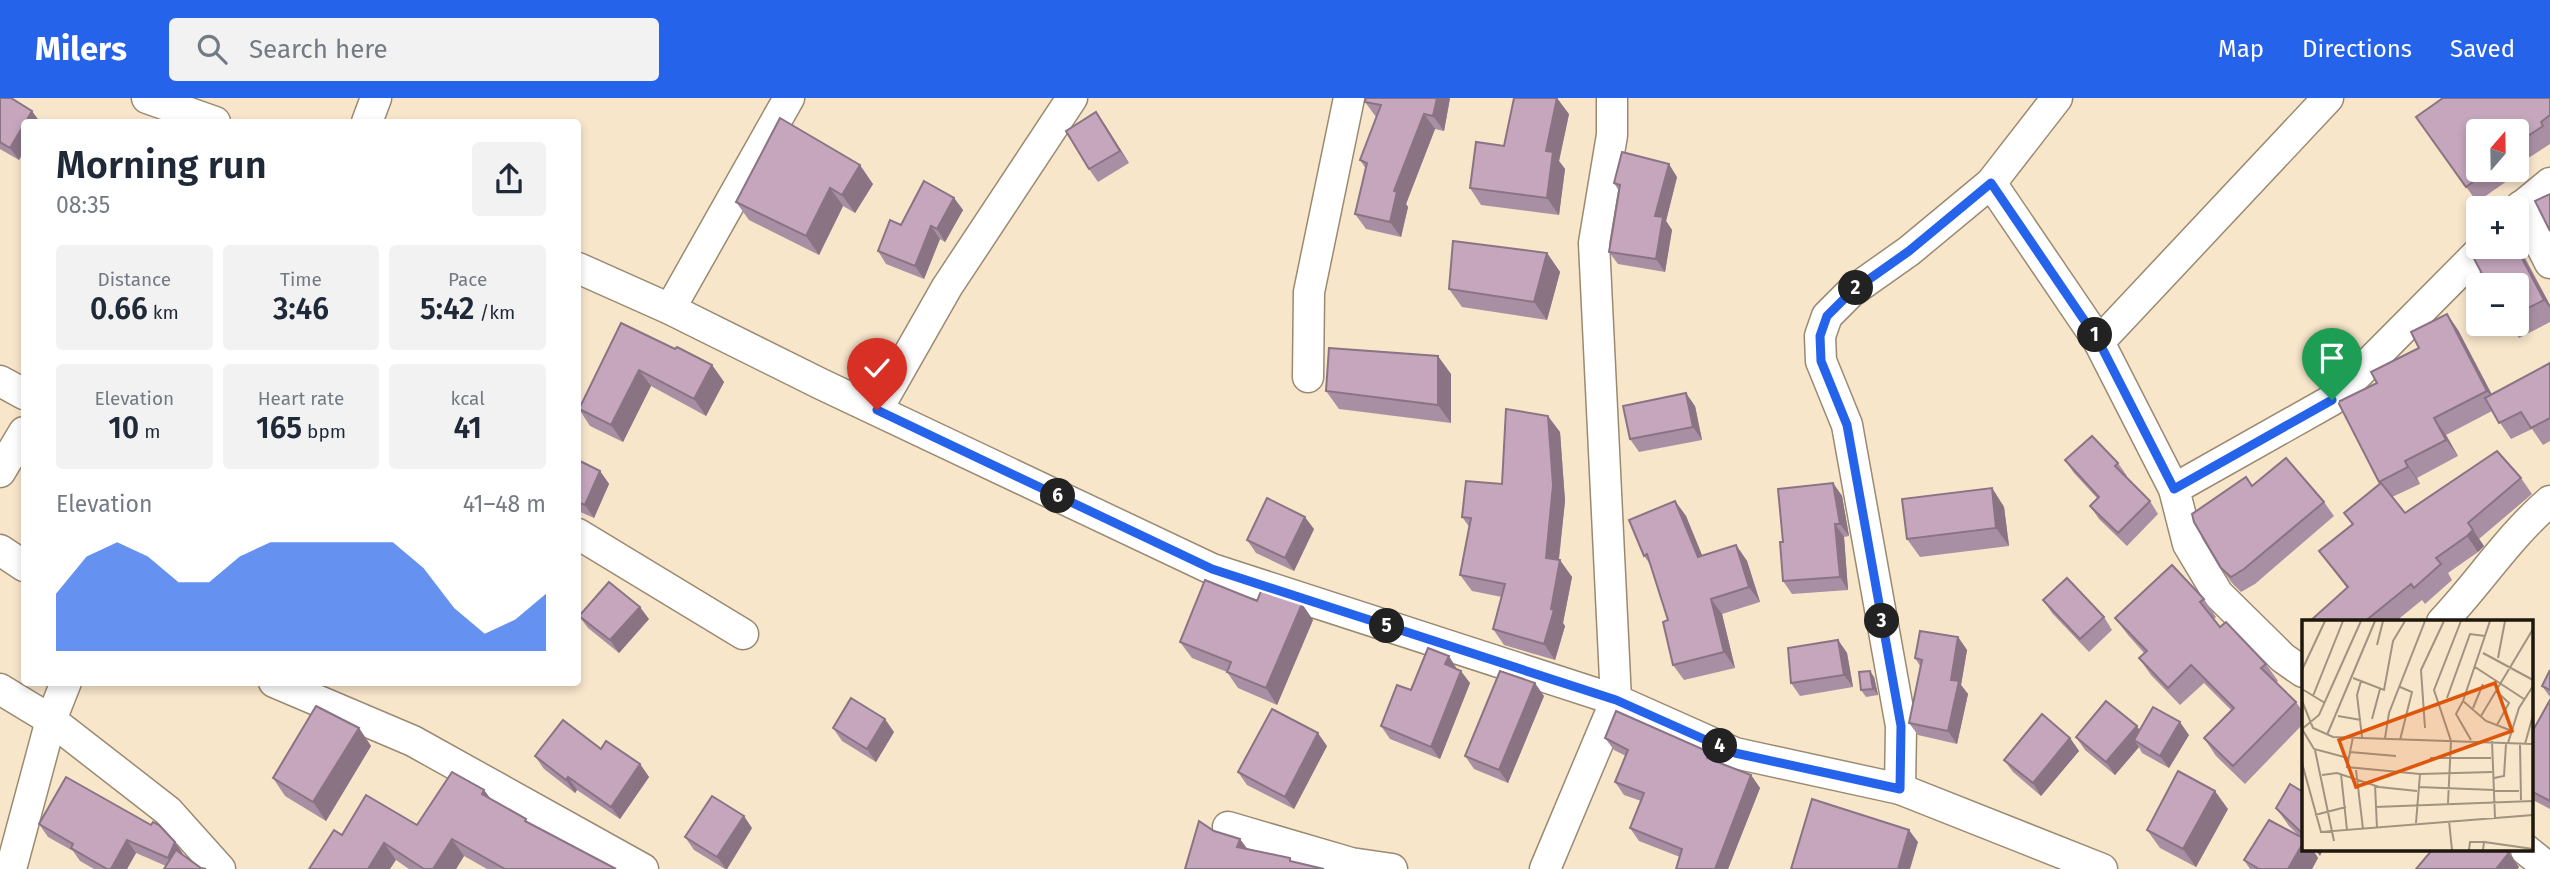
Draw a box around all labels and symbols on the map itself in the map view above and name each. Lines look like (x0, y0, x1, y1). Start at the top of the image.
north arrow (2466, 119, 2529, 182)
pin: 2 (1839, 270, 1874, 306)
pin: 1 (2078, 317, 2112, 352)
pin (2302, 328, 2362, 400)
pin (847, 338, 907, 410)
pin: 6 (1040, 478, 1076, 514)
pin: 3 (1864, 603, 1899, 638)
pin: 5 (1370, 608, 1404, 644)
inset map (2302, 620, 2532, 852)
pin: 4 (1702, 728, 1738, 764)

